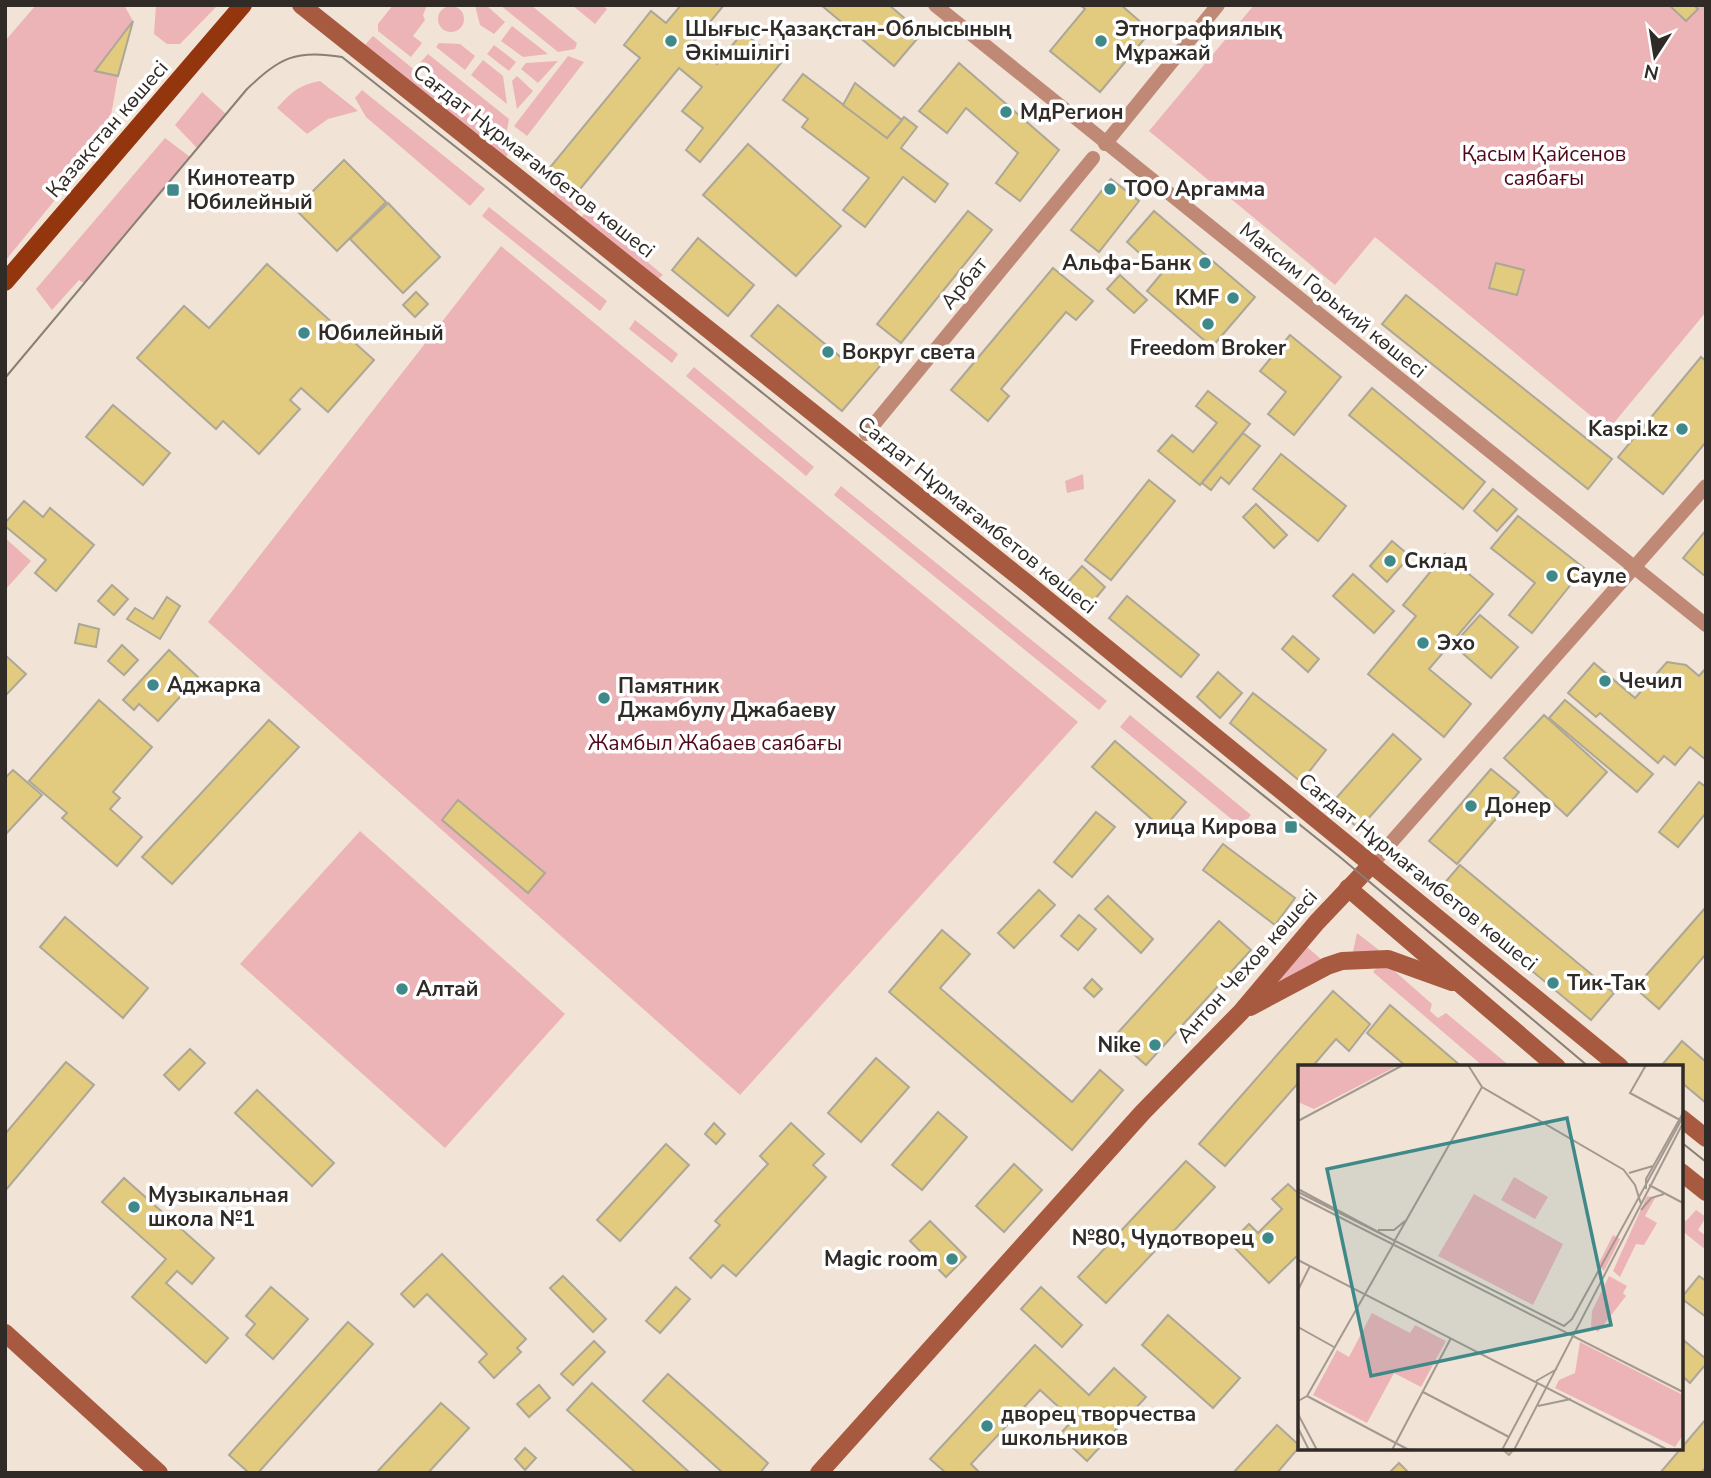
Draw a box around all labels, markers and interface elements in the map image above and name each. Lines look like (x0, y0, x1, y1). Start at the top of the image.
place label: Шығыс-Қазақстан-Облысының Әкімшілігі (685, 15, 1012, 67)
place label: Этнографиялық Мұражай (1115, 15, 1283, 67)
north arrow (1620, 21, 1690, 91)
marker: Шығыс-Қазақстан-Облысының Әкімшілігі (663, 33, 679, 49)
marker: Этнографиялық Мұражай (1093, 33, 1109, 49)
street label: Қазақстан көшесі (40, 54, 174, 204)
text: N (1642, 57, 1661, 86)
street label: Сағдат Нұрмағамбетов көшесі (407, 58, 661, 264)
place label: МдРегион (1020, 98, 1124, 126)
marker: МдРегион (998, 104, 1014, 120)
park label: Қасым Қайсенов саябағы (1462, 140, 1626, 192)
place label: Кинотеатр Юбилейный (187, 164, 313, 216)
place label: ТОО Аргамма (1124, 175, 1265, 203)
marker: ТОО Аргамма (1102, 181, 1118, 197)
marker: Кинотеатр Юбилейный (165, 182, 181, 198)
street label: Максим Горький көшесі (1234, 216, 1432, 384)
place label: Альфа-Банк (1062, 249, 1191, 277)
street label: Арбат (934, 250, 994, 315)
marker: Альфа-Банк (1197, 255, 1213, 271)
place label: KMF (1175, 284, 1219, 312)
marker: KMF (1225, 290, 1241, 306)
marker: Freedom Broker (1200, 316, 1216, 332)
place label: Юбилейный (318, 319, 444, 347)
marker: Юбилейный (296, 325, 312, 341)
place label: Freedom Broker (1130, 334, 1287, 362)
place label: Вокруг света (842, 338, 975, 366)
marker: Вокруг света (820, 344, 836, 360)
street label: Сағдат Нұрмағамбетов көшесі (852, 410, 1102, 620)
place label: Kaspi.kz (1588, 415, 1668, 443)
marker: Kaspi.kz (1674, 421, 1690, 437)
place label: Склад (1404, 547, 1467, 575)
marker: Склад (1382, 553, 1398, 569)
place label: Сауле (1566, 562, 1627, 590)
marker: Сауле (1544, 568, 1560, 584)
place label: Эхо (1437, 629, 1475, 657)
marker: Эхо (1415, 635, 1431, 651)
place label: Чечил (1619, 667, 1683, 695)
place label: Аджарка (167, 671, 261, 699)
place label: Памятник Джамбулу Джабаеву (618, 672, 836, 724)
marker: Чечил (1597, 673, 1613, 689)
marker: Аджарка (145, 677, 161, 693)
marker: Памятник Джамбулу Джабаеву (596, 690, 612, 706)
park label: Жамбыл Жабаев саябағы (588, 729, 842, 757)
street label: Сағдат Нұрмағамбетов көшесі (1293, 767, 1543, 977)
place label: Донер (1485, 792, 1552, 820)
marker: Донер (1463, 798, 1479, 814)
place label: улица Кирова (1135, 813, 1277, 841)
marker: улица Кирова (1283, 819, 1299, 835)
street label: Антон Чехов көшесі (1170, 883, 1324, 1049)
place label: Тик-Так (1567, 969, 1646, 997)
place label: Алтай (416, 975, 479, 1003)
marker: Тик-Так (1545, 975, 1561, 991)
marker: Алтай (394, 981, 410, 997)
place label: Nike (1098, 1031, 1141, 1059)
marker: Nike (1147, 1037, 1163, 1053)
inset map (1298, 1065, 1683, 1450)
place label: Музыкальная школа №1 (148, 1181, 289, 1233)
marker: Музыкальная школа №1 (126, 1199, 142, 1215)
place label: №80, Чудотворец (1072, 1224, 1254, 1252)
marker: №80, Чудотворец (1260, 1230, 1276, 1246)
place label: Magic room (824, 1245, 938, 1273)
marker: Magic room (944, 1251, 960, 1267)
place label: дворец творчества школьников (1001, 1400, 1196, 1452)
marker: дворец творчества школьников (979, 1418, 995, 1434)

